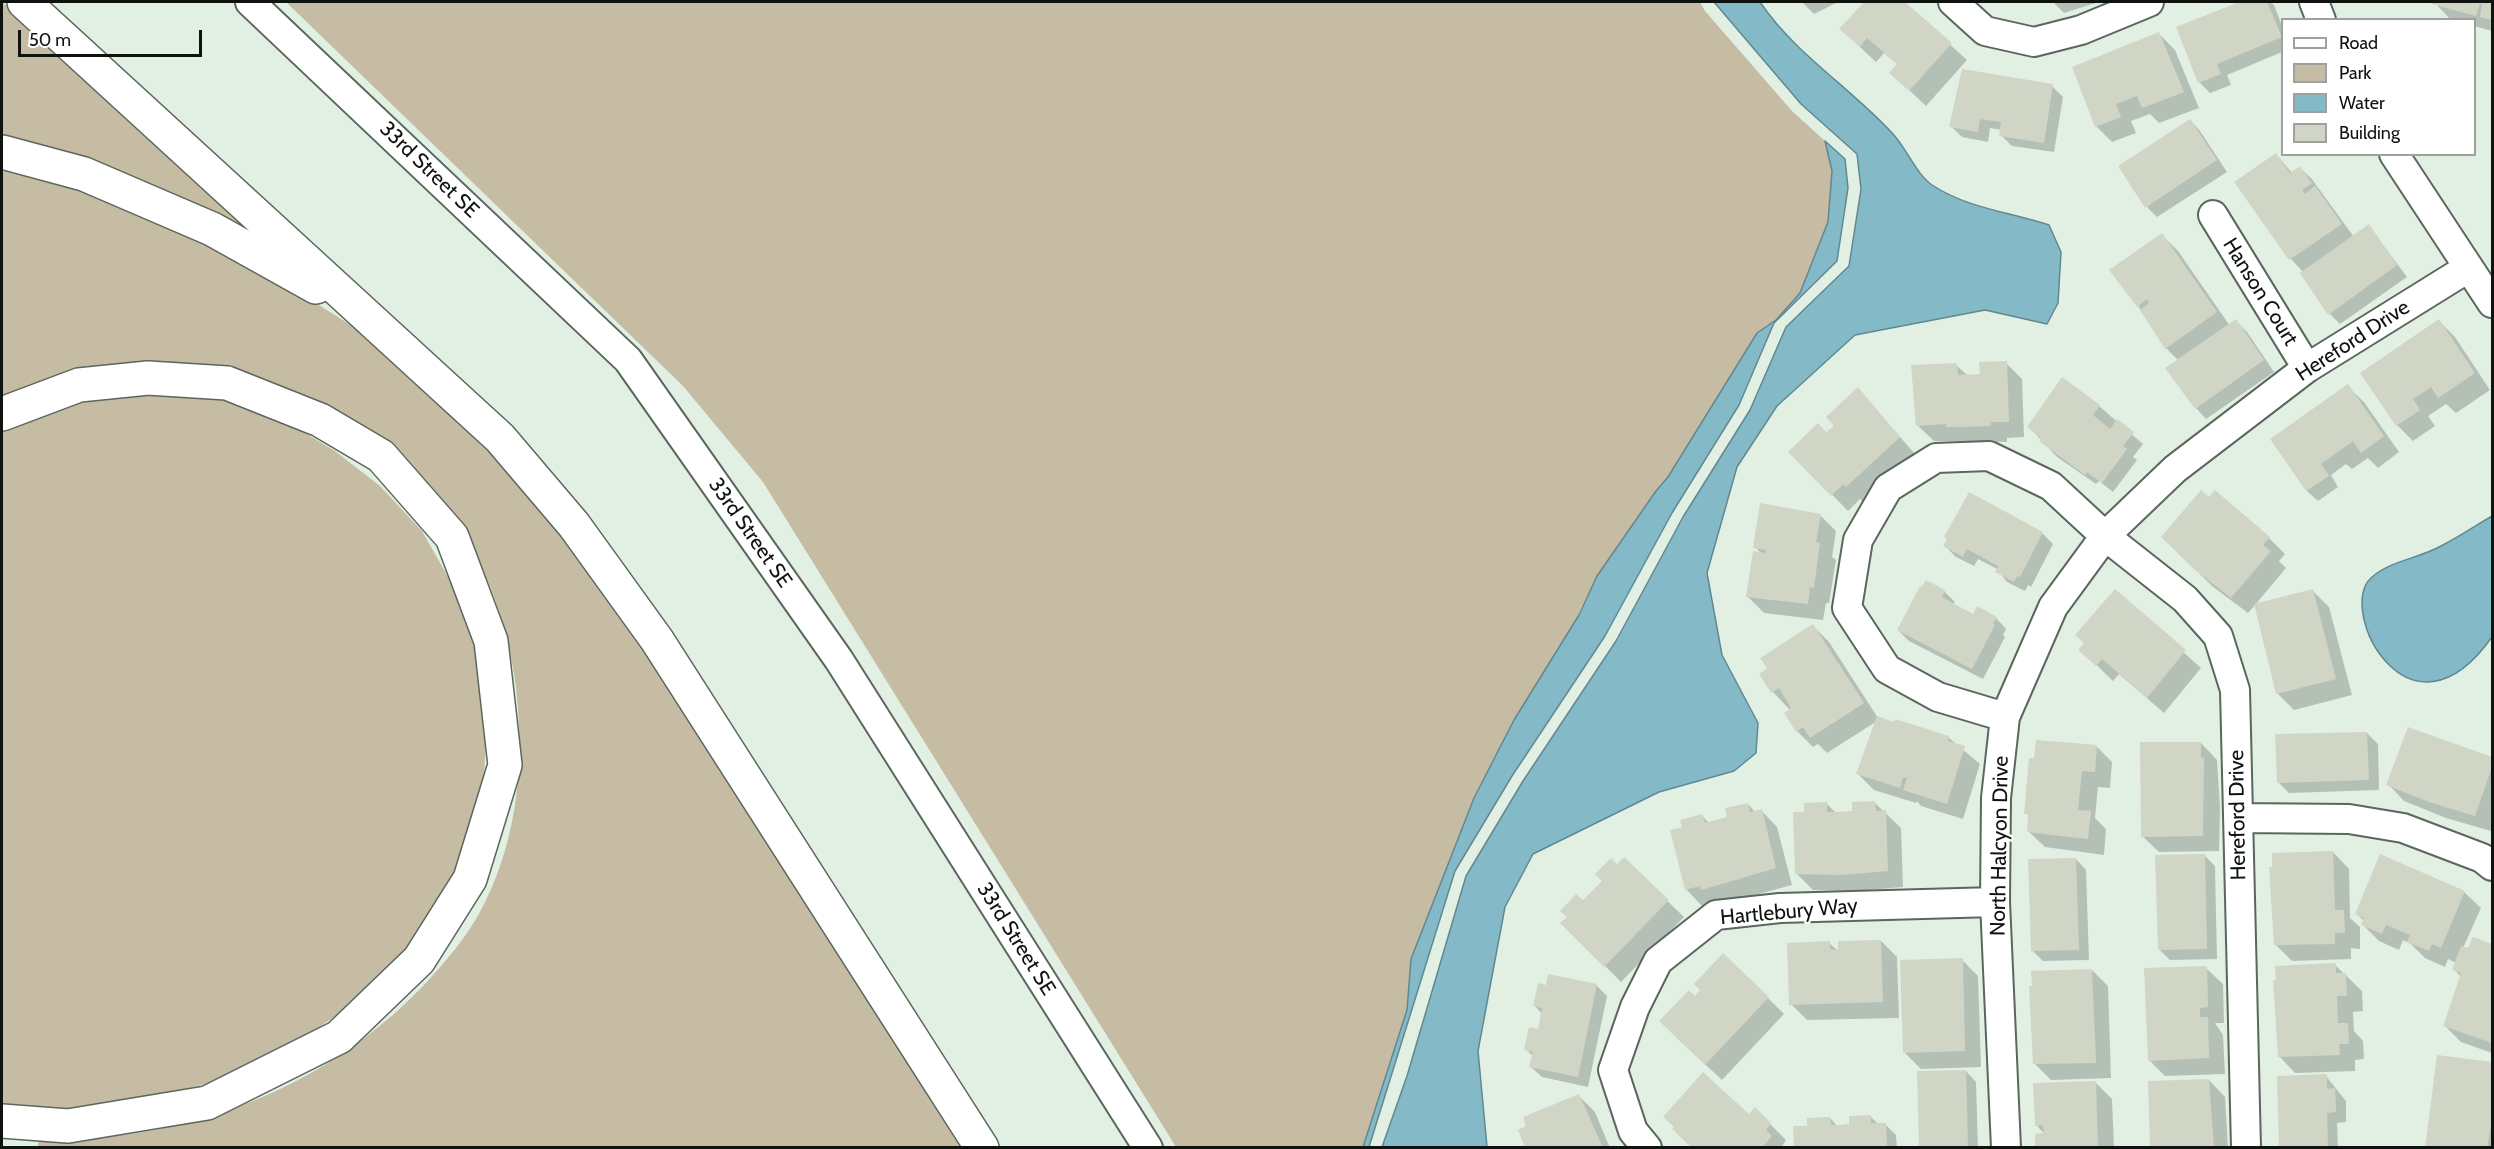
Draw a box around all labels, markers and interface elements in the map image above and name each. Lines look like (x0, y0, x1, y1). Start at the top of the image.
scale bar (21, 18, 206, 56)
legend (2281, 18, 2476, 156)
text: 50 m (29, 29, 71, 51)
text: Road (2339, 32, 2378, 54)
text: Park (2339, 62, 2371, 84)
text: Water (2339, 92, 2385, 114)
street label: 33rd Street SE (374, 116, 484, 224)
text: Building (2339, 122, 2400, 144)
street label: Hanson Court (2217, 234, 2303, 350)
street label: Hereford Drive (2291, 295, 2415, 387)
street label: 33rd Street SE (703, 473, 797, 593)
street label: Hereford Drive (2224, 750, 2252, 880)
street label: North Halcyon Drive (1986, 756, 2014, 936)
street label: 33rd Street SE (971, 878, 1061, 1000)
street label: Hartlebury Way (1719, 893, 1859, 931)

